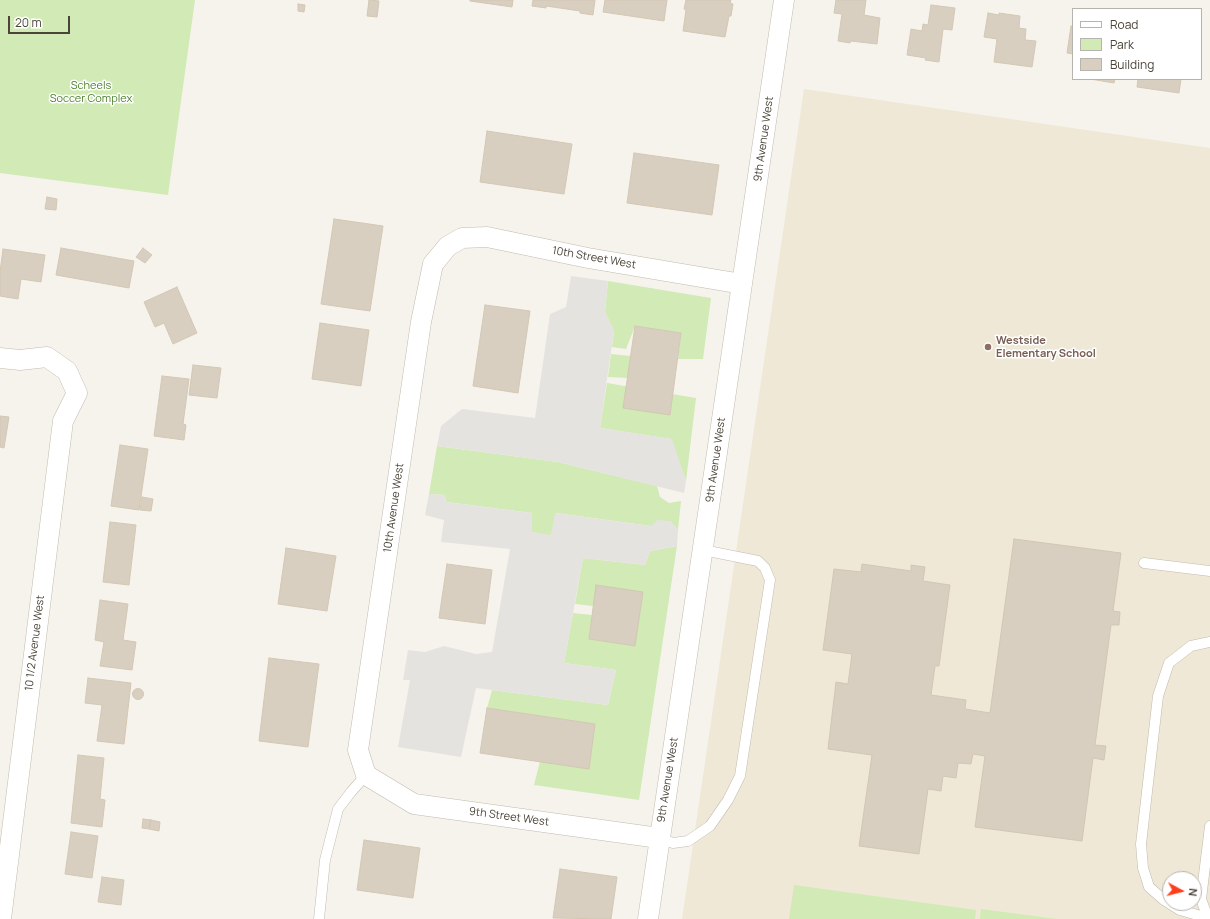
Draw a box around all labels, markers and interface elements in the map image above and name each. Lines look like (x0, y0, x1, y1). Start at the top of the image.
scale bar (10, 8, 72, 34)
legend (1072, 8, 1202, 80)
text: 20 m (15, 14, 42, 31)
text: Road (1110, 16, 1138, 33)
text: Park (1110, 36, 1134, 53)
text: Building (1110, 56, 1154, 73)
park label: Scheels Soccer Complex (50, 79, 132, 105)
street label: 9th Avenue West (751, 95, 777, 183)
street label: 10th Street West (551, 244, 637, 272)
place label: Westside Elementary School (996, 334, 1096, 360)
marker: Westside Elementary School (983, 342, 993, 352)
street label: 9th Avenue West (703, 416, 729, 504)
street label: 10th Avenue West (381, 462, 407, 554)
street label: 10 1/2 Avenue West (23, 594, 47, 692)
street label: 9th Avenue West (655, 736, 681, 824)
street label: 9th Street West (468, 805, 550, 829)
north arrow (1162, 871, 1202, 911)
text: N (1185, 888, 1201, 897)

